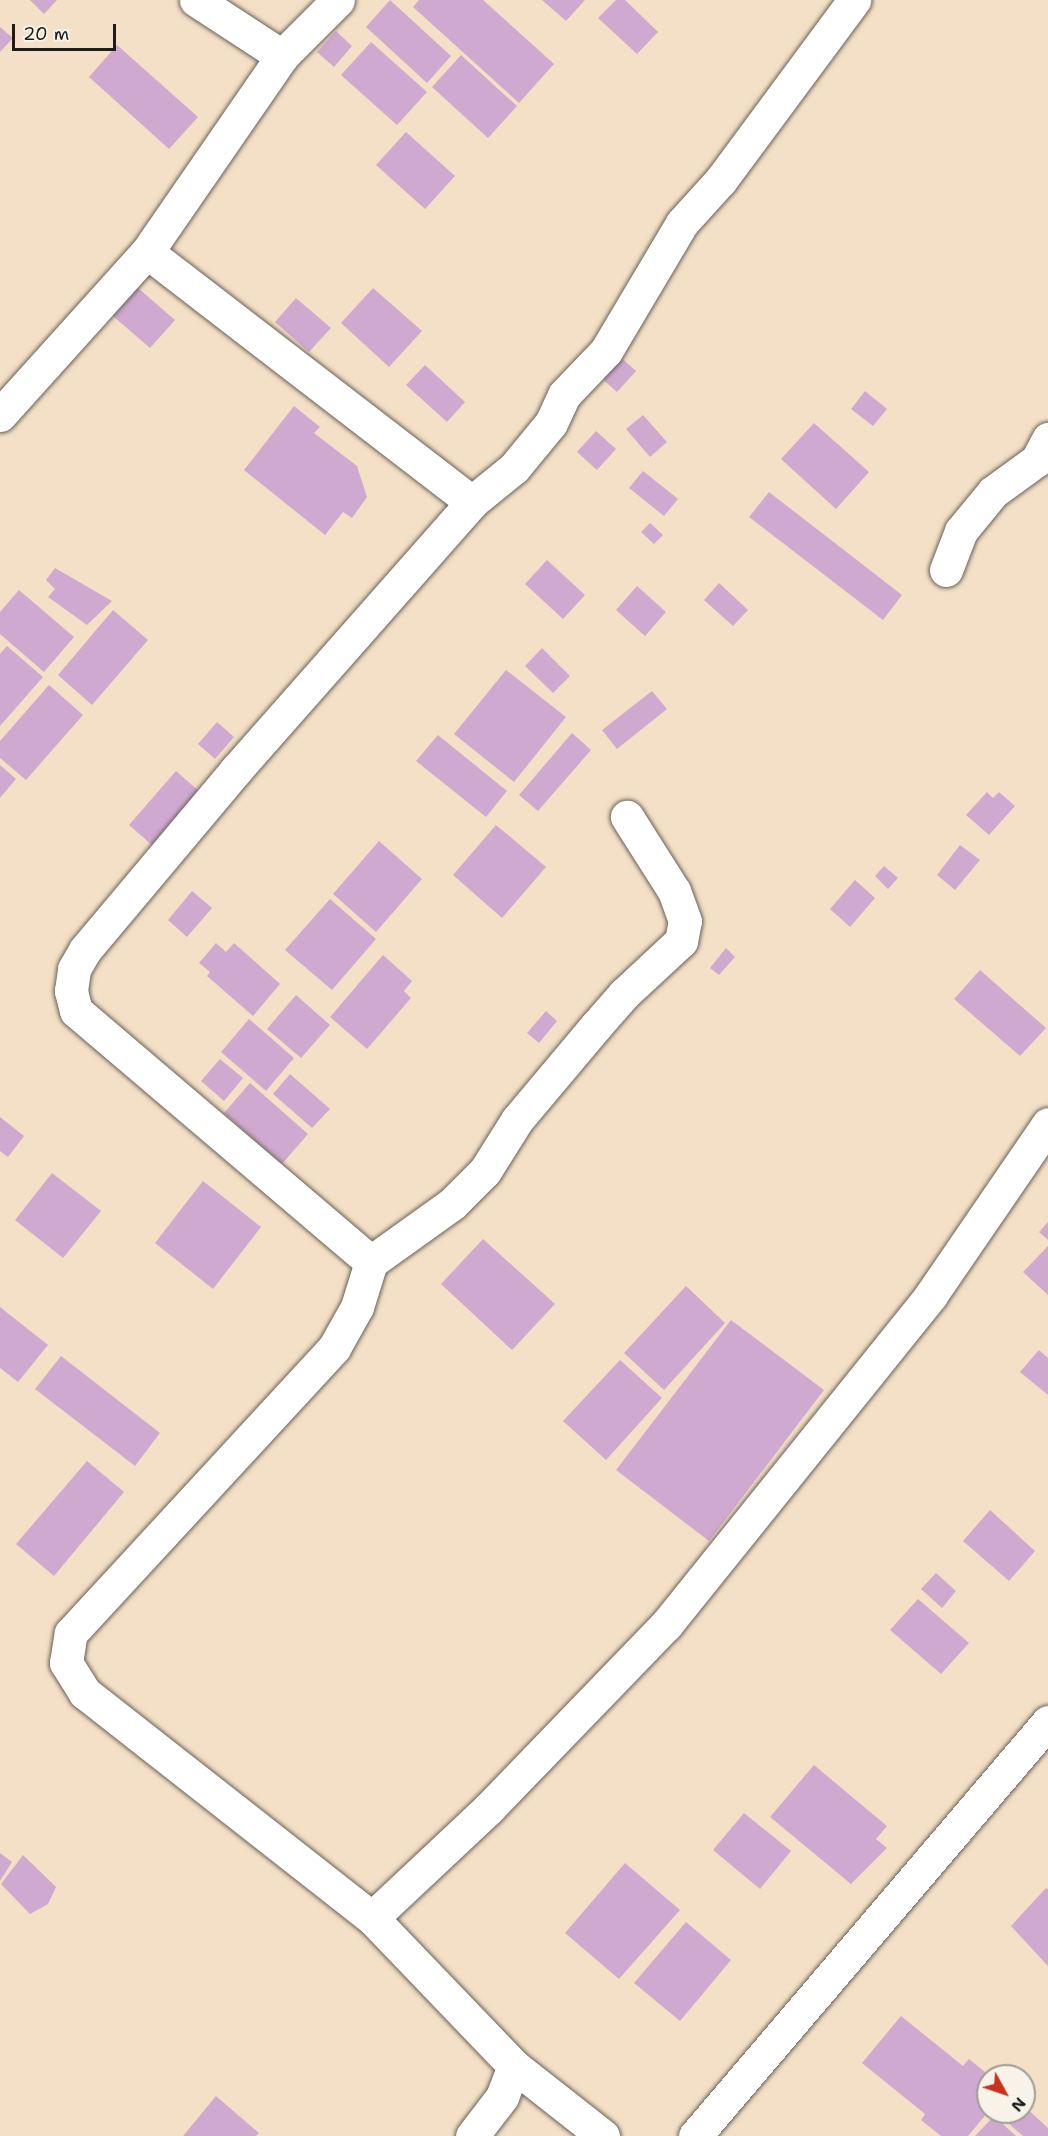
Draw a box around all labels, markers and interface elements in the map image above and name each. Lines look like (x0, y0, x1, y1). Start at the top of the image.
scale bar (15, 12, 118, 50)
text: 20 m (23, 22, 69, 46)
north arrow (976, 2064, 1036, 2124)
text: N (1007, 2093, 1031, 2116)

